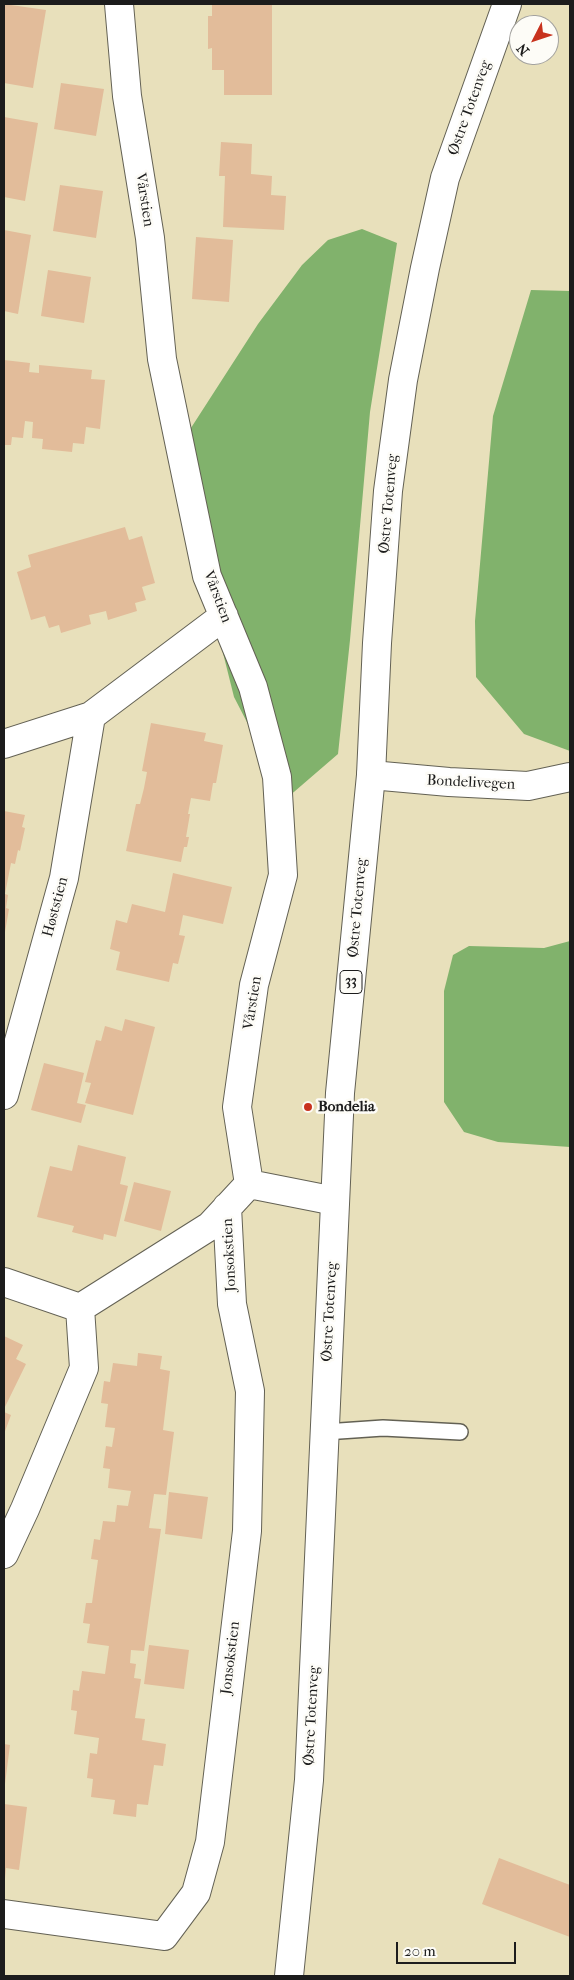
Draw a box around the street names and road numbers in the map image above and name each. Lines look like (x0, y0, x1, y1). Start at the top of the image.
street label: Østre Totenveg (444, 58, 496, 158)
street label: Vårstien (131, 172, 157, 228)
street label: Østre Totenveg (376, 454, 402, 554)
street label: Vårstien (199, 569, 235, 625)
street label: Bondelivegen (426, 772, 516, 794)
street label: Østre Totenveg (345, 858, 371, 958)
street label: Høststien (39, 875, 73, 939)
road number: 33 (340, 970, 362, 994)
street label: Vårstien (240, 975, 266, 1031)
street label: Jonsokstien (219, 1218, 241, 1292)
street label: Østre Totenveg (318, 1262, 342, 1362)
street label: Jonsokstien (218, 1620, 244, 1696)
street label: Østre Totenveg (300, 1666, 324, 1766)

